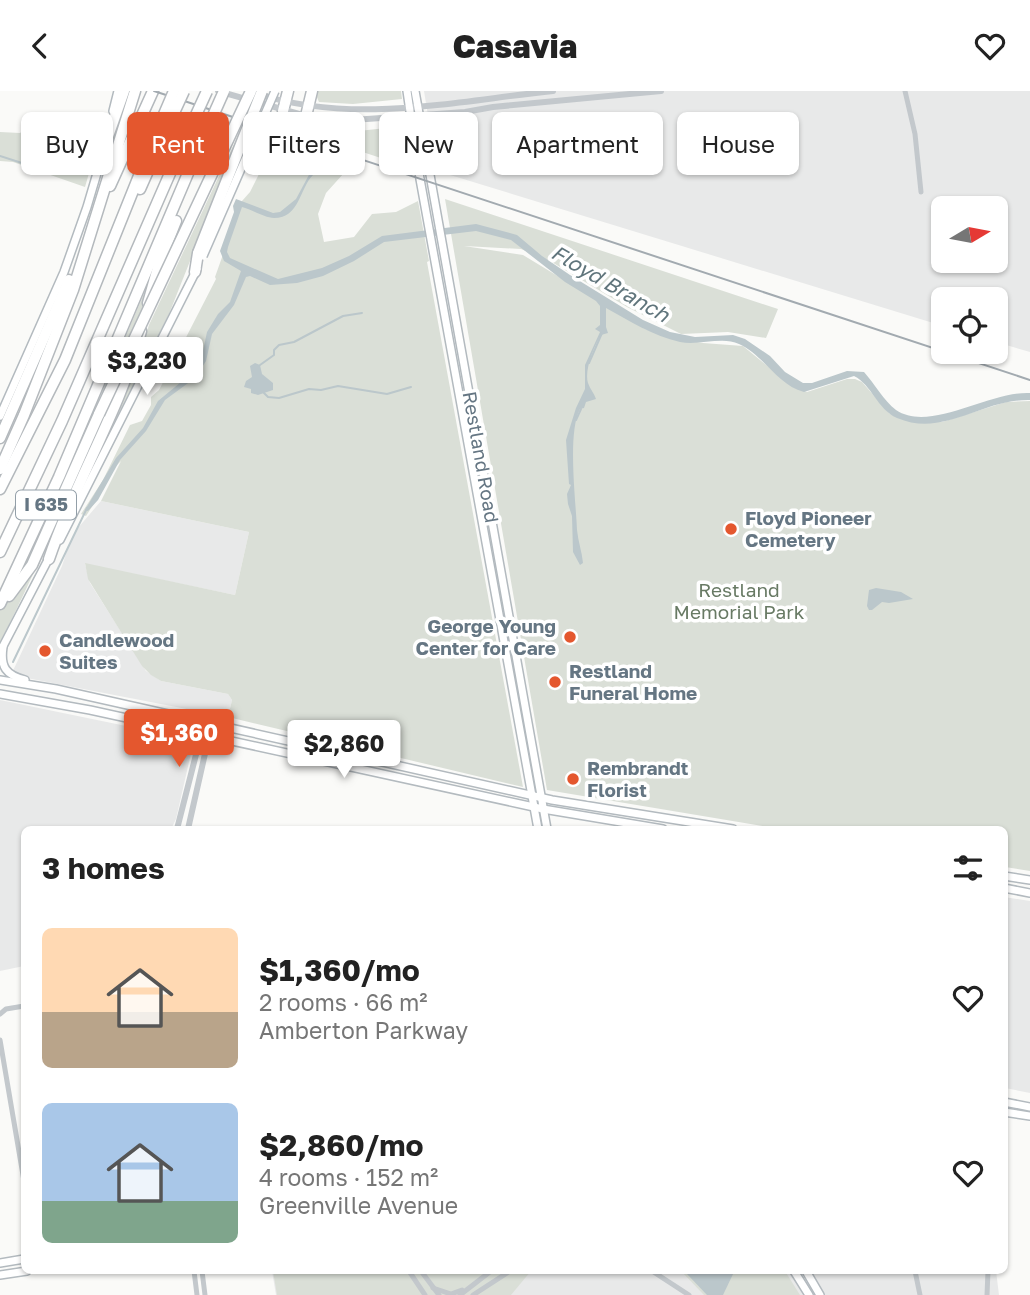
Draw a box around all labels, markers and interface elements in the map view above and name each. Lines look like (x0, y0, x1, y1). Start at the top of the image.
icon: back (21, 27, 59, 65)
text: Casavia (453, 27, 577, 65)
icon: heart (971, 27, 1009, 65)
chip: Buy (21, 112, 113, 175)
chip: Rent (127, 112, 229, 175)
chip: Filters (243, 112, 365, 175)
chip: New (379, 112, 478, 175)
chip: Apartment (492, 112, 663, 175)
chip: House (677, 112, 799, 175)
north arrow (931, 196, 1008, 273)
map controls (931, 196, 1008, 364)
water label: Floyd Branch (547, 239, 675, 328)
button: locate (931, 287, 1008, 364)
pin: $3,230 (90, 337, 204, 397)
text: $3,230 (107, 346, 187, 374)
street label: Restland Road (459, 389, 504, 524)
road number: I 635 (16, 491, 76, 519)
place label: Floyd Pioneer Cemetery (745, 506, 872, 551)
marker: Floyd Pioneer Cemetery (723, 521, 739, 537)
park label: Restland Memorial Park (674, 578, 805, 623)
place label: George Young Center for Care (416, 614, 556, 659)
place label: Candlewood Suites (59, 628, 174, 673)
marker: George Young Center for Care (562, 629, 578, 645)
marker: Candlewood Suites (37, 643, 53, 659)
place label: Restland Funeral Home (569, 659, 697, 704)
marker: Restland Funeral Home (547, 674, 563, 690)
pin: $1,360 (122, 709, 236, 769)
text: $1,360 (140, 718, 218, 746)
pin: $2,860 (287, 721, 401, 780)
text: $2,860 (303, 729, 385, 757)
place label: Rembrandt Florist (587, 756, 689, 801)
marker: Rembrandt Florist (565, 771, 581, 787)
icon: filters (949, 849, 987, 887)
text: 3 homes (42, 850, 165, 886)
text: $1,360/mo (259, 952, 420, 988)
icon: home (98, 956, 182, 1040)
icon: heart (949, 979, 987, 1017)
text: 2 rooms · 66 m² (259, 988, 428, 1016)
text: Amberton Parkway (259, 1016, 468, 1044)
text: $2,860/mo (259, 1127, 423, 1163)
icon: home (98, 1131, 182, 1215)
icon: heart (949, 1154, 987, 1192)
text: 4 rooms · 152 m² (259, 1163, 438, 1191)
text: Greenville Avenue (259, 1191, 458, 1219)

